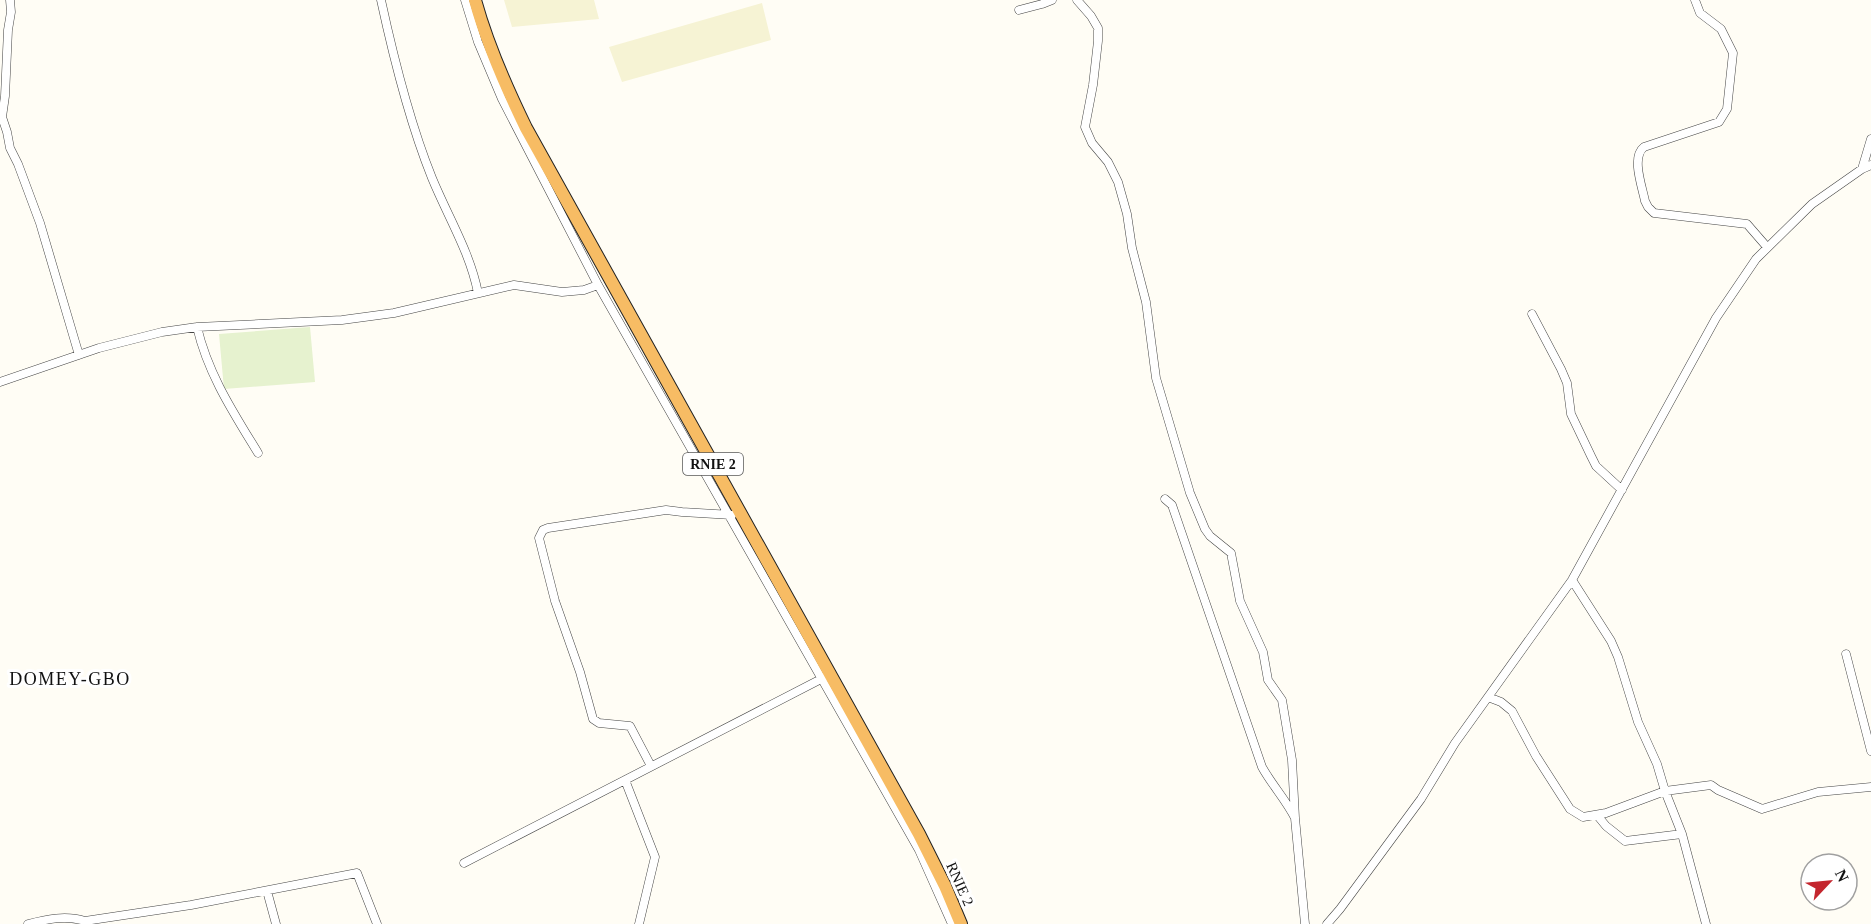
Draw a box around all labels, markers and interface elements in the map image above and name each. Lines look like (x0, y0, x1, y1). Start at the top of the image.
road number: RNIE 2 (683, 453, 743, 475)
district label: DOMEY-GBO (9, 669, 131, 689)
north arrow (1799, 852, 1859, 912)
street label: RNIE 2 (943, 860, 977, 908)
text: N (1832, 867, 1852, 885)

